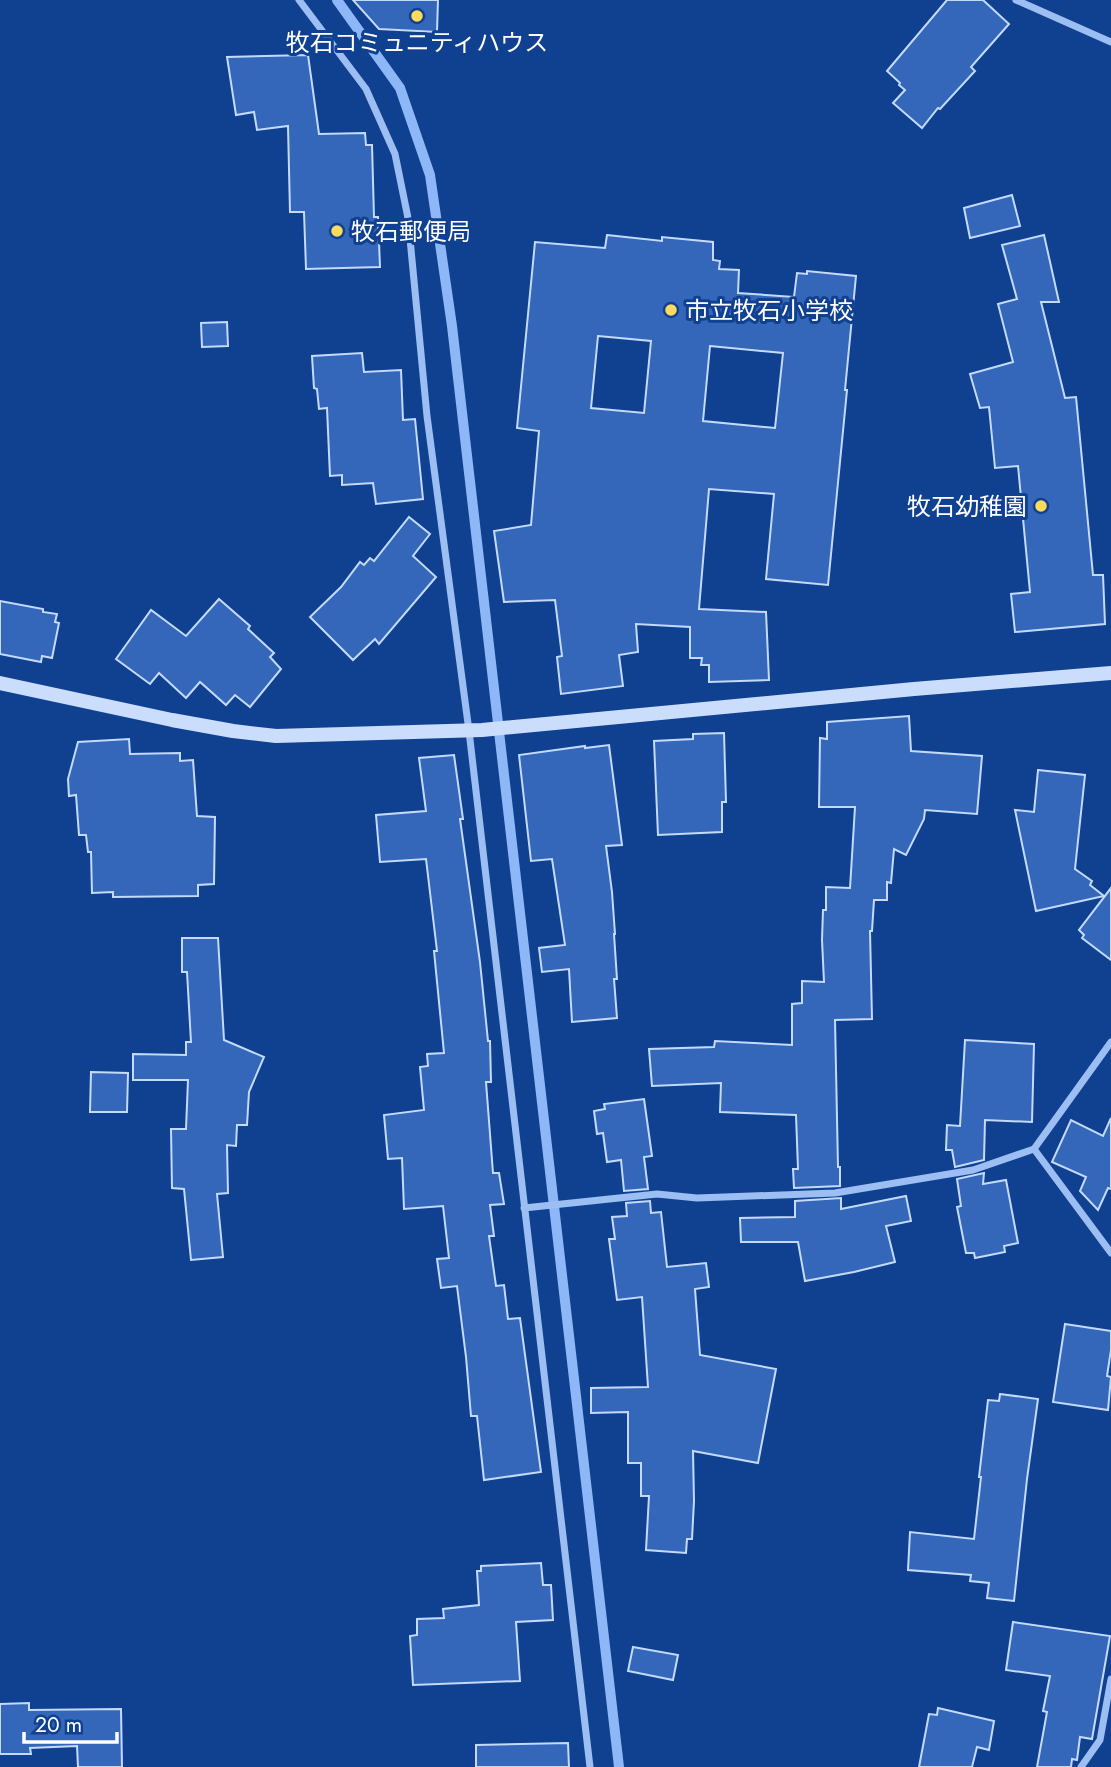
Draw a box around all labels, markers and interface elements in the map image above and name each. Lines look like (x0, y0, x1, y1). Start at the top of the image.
marker: 牧石コミュニティハウス (409, 8, 425, 24)
place label: 牧石コミュニティハウス (286, 25, 548, 60)
place label: 牧石郵便局 (351, 214, 471, 249)
marker: 牧石郵便局 (329, 223, 345, 239)
place label: 市立牧石小学校 (685, 293, 853, 328)
marker: 市立牧石小学校 (663, 302, 679, 318)
place label: 牧石幼稚園 (907, 489, 1027, 524)
marker: 牧石幼稚園 (1033, 498, 1049, 514)
scale bar (24, 1700, 117, 1744)
text: 20 m (35, 1710, 82, 1740)

